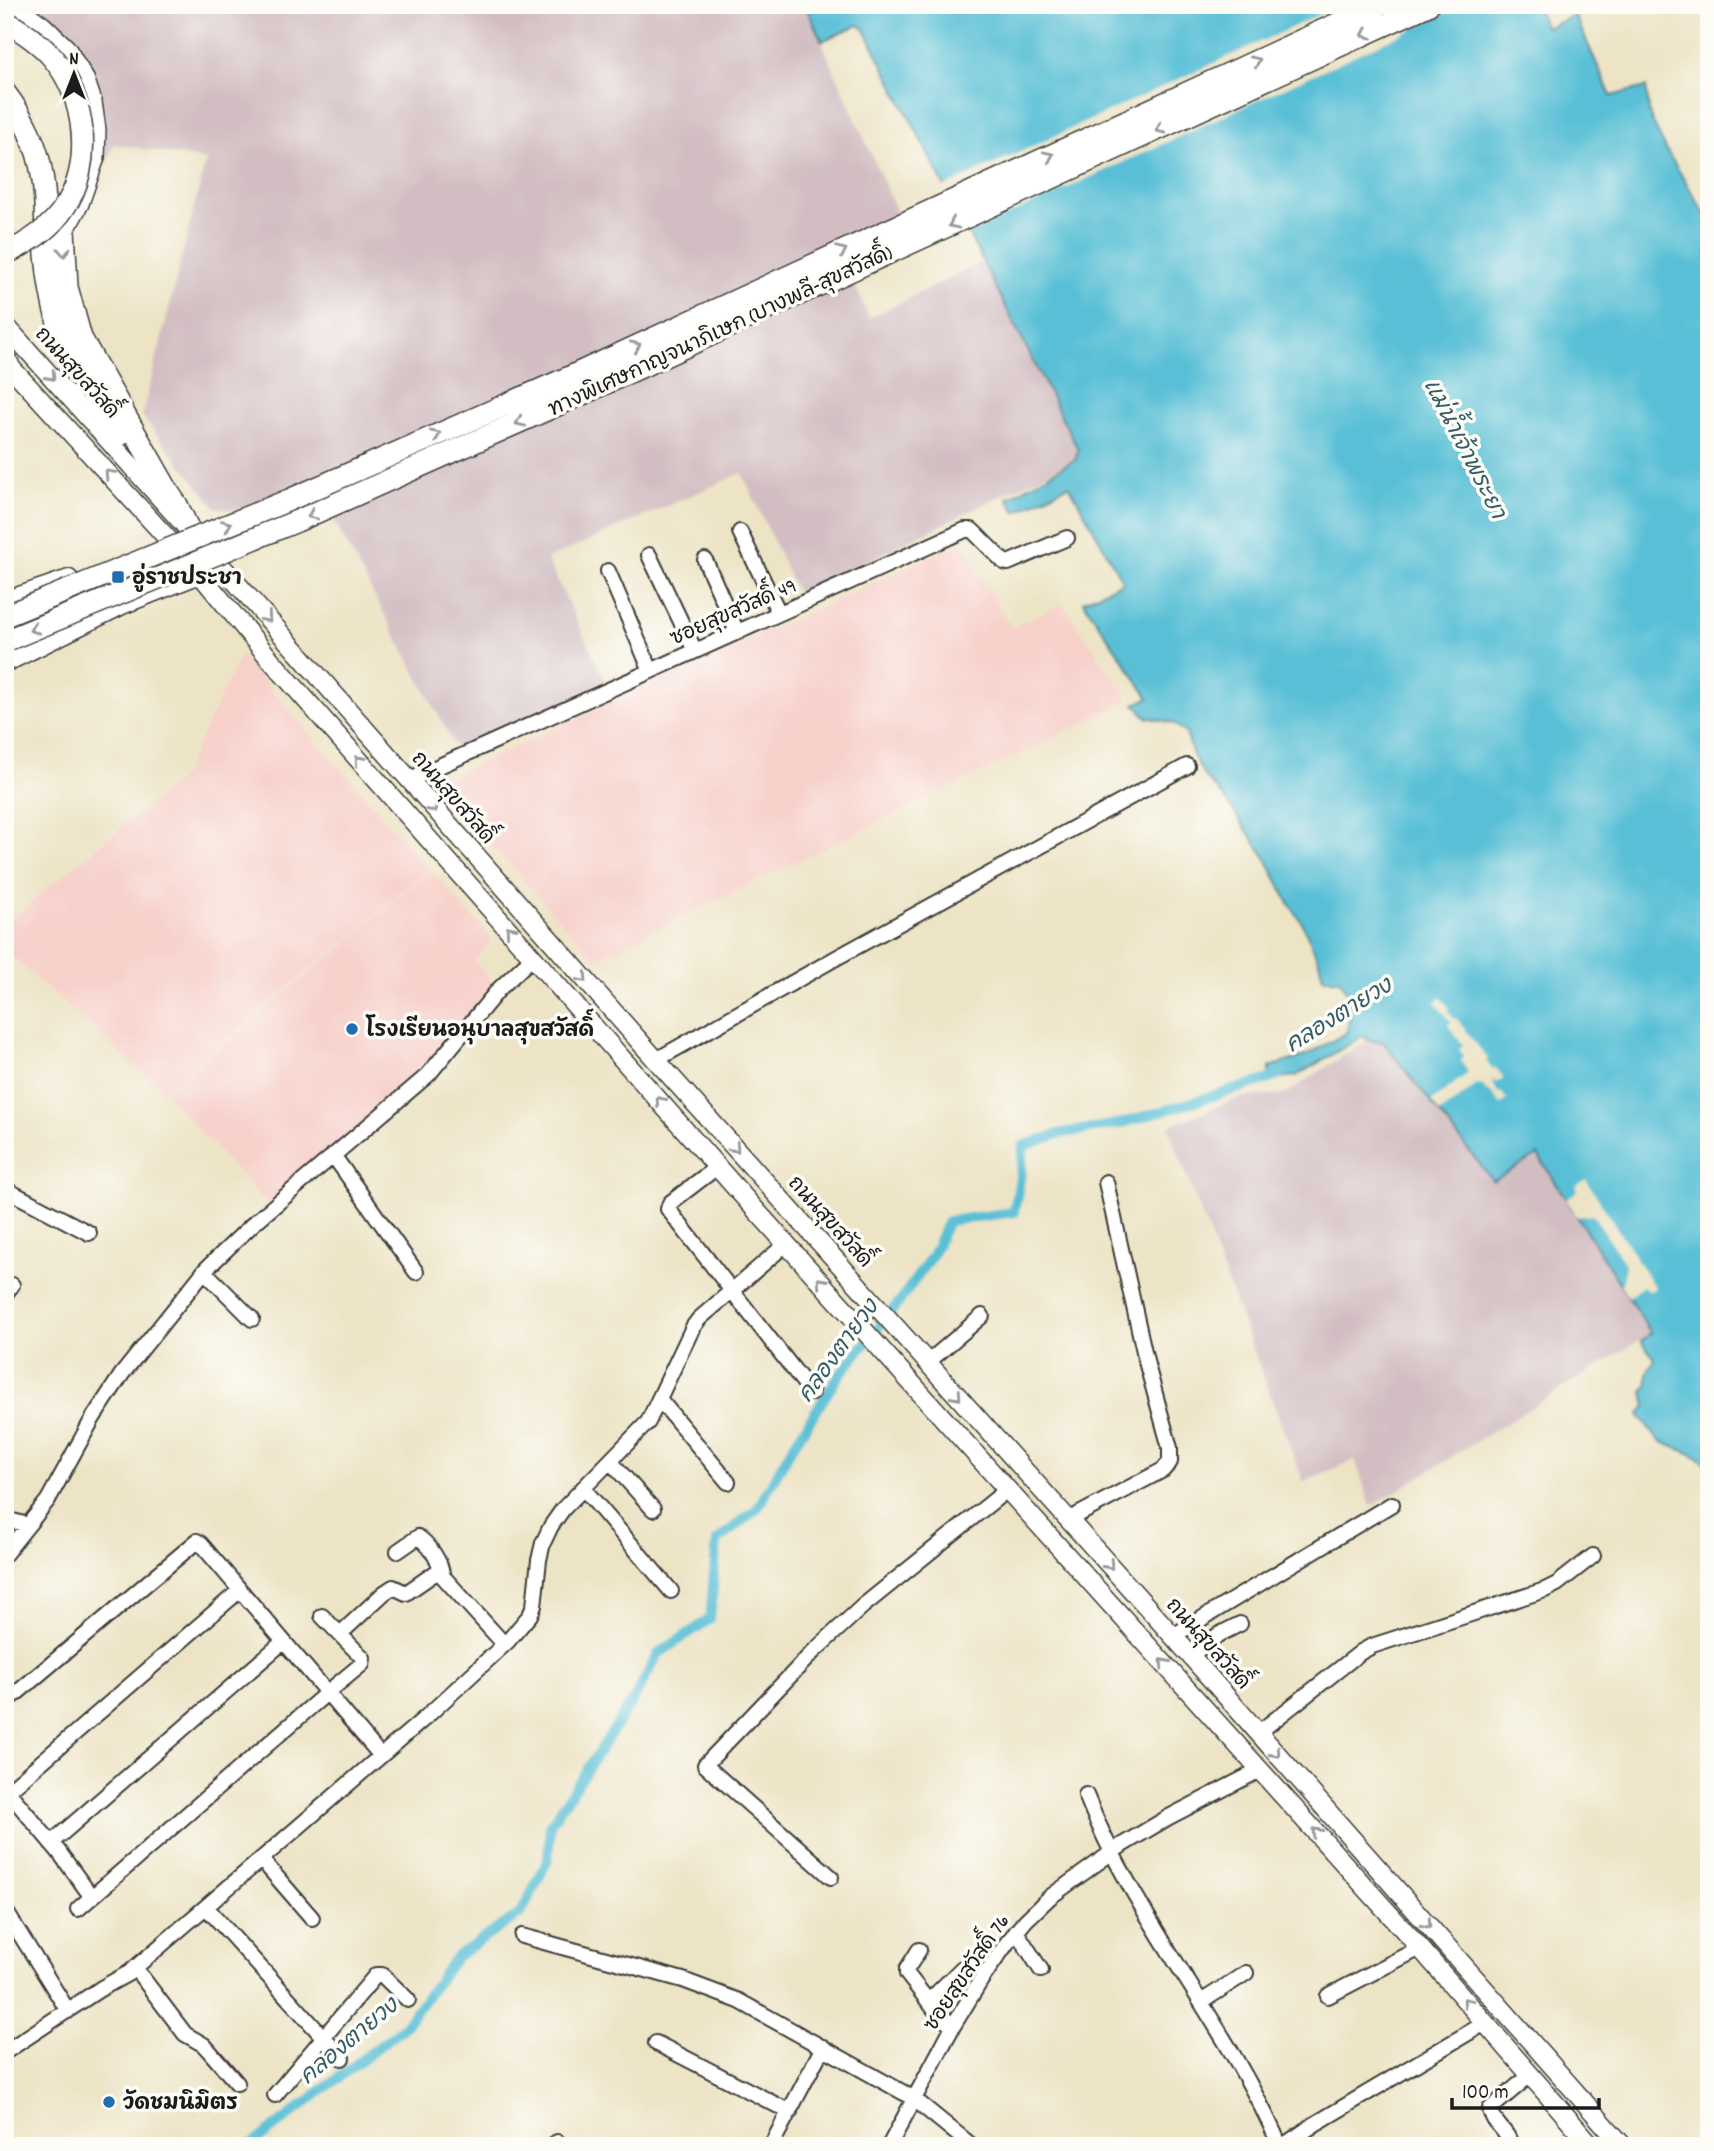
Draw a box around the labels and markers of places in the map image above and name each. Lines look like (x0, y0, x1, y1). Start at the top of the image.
place label: อู่ราชประชา (132, 562, 242, 595)
marker: อู่ราชประชา (110, 569, 126, 585)
place label: โรงเรียนอนุบาลสุขสวัสดิ์ (365, 1008, 594, 1047)
marker: โรงเรียนอนุบาลสุขสวัสดิ์ (344, 1021, 360, 1037)
place label: วัดชมนิมิตร (123, 2089, 238, 2120)
marker: วัดชมนิมิตร (101, 2094, 117, 2110)

